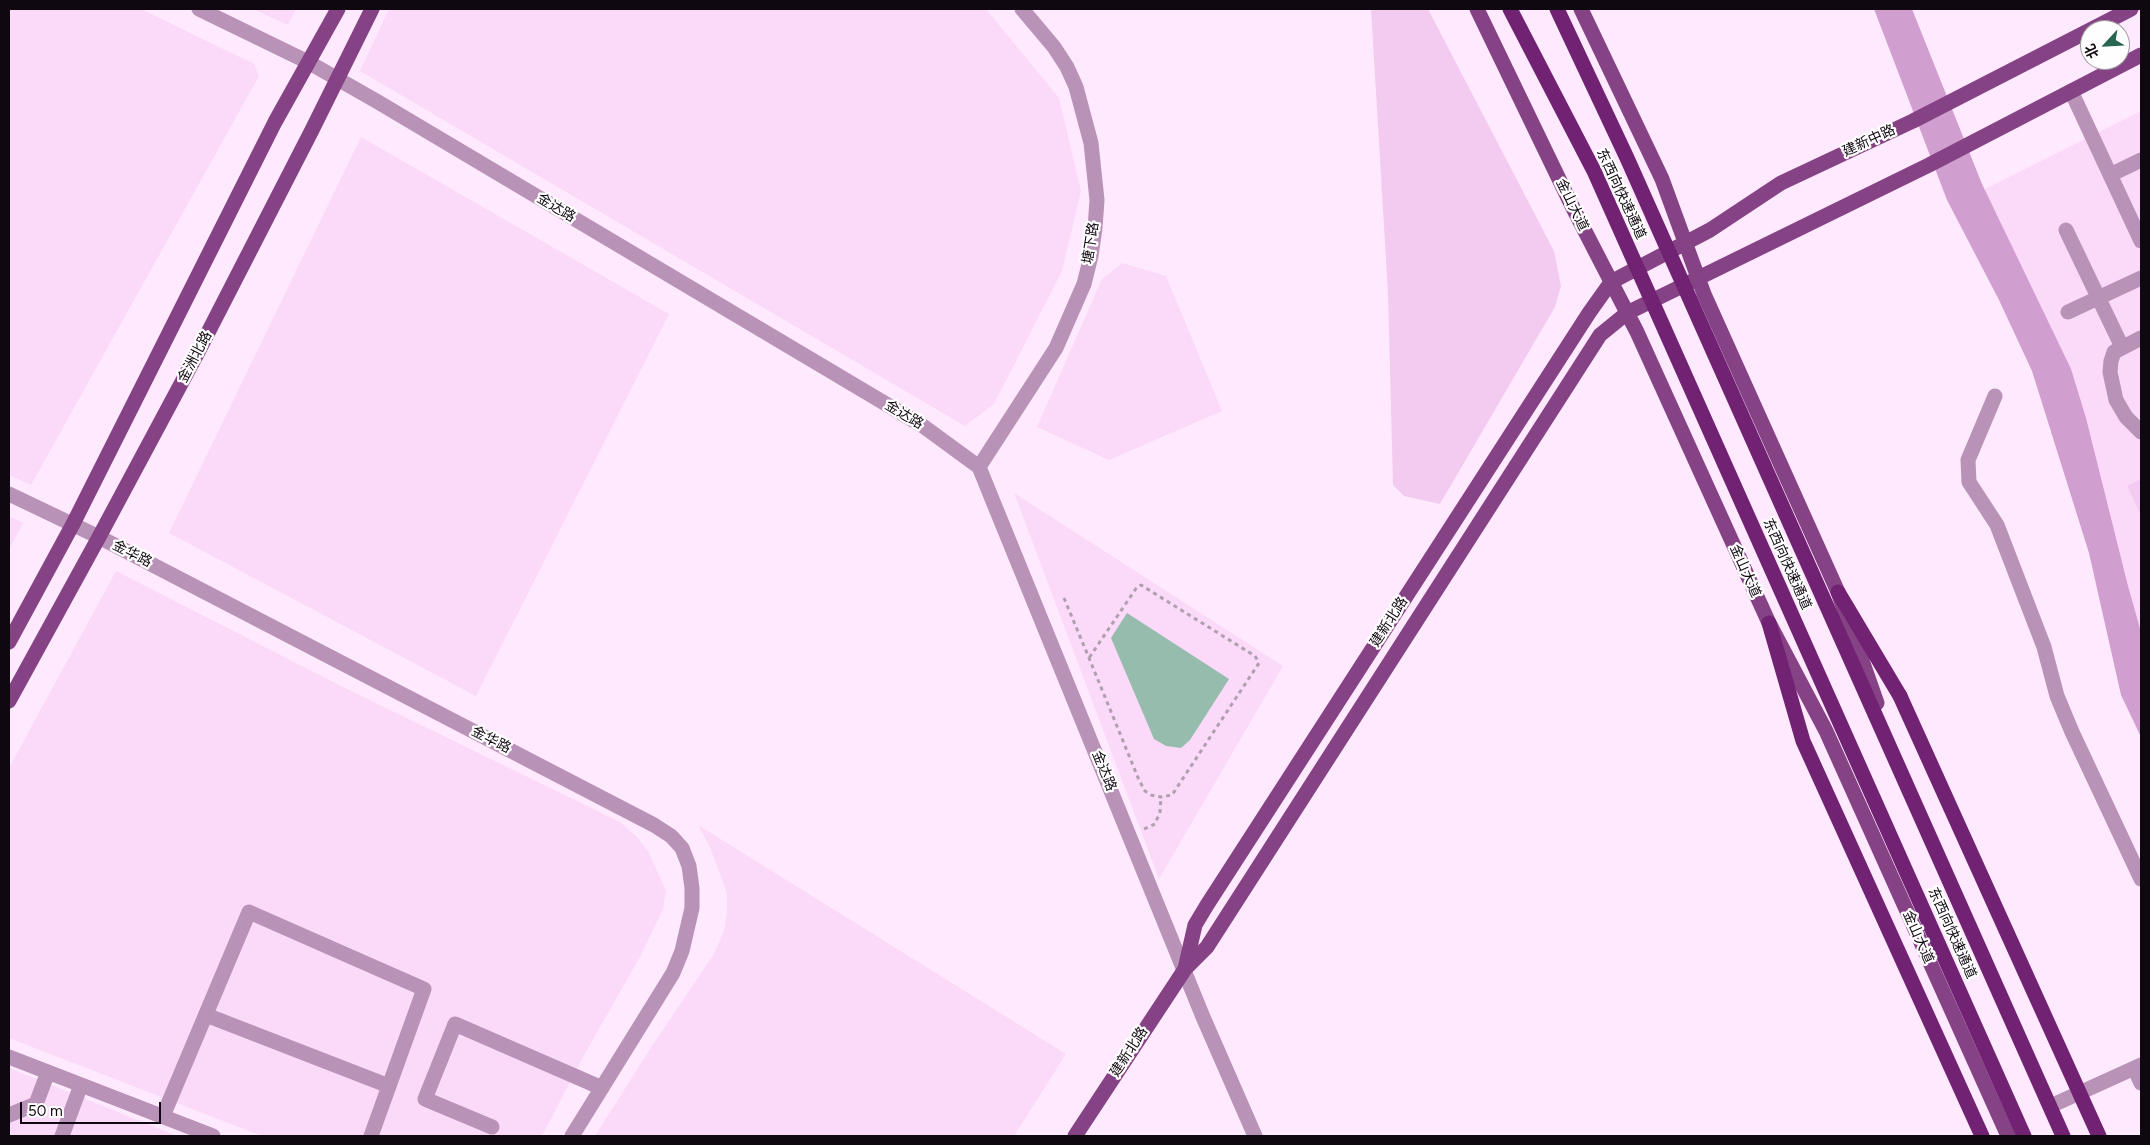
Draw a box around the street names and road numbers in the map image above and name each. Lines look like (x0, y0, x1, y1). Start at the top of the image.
street label: 建新中路 (1840, 122, 1898, 160)
street label: 东西向快速通道 (1593, 146, 1649, 242)
street label: 金山大道 (1552, 176, 1592, 234)
street label: 金达路 (534, 190, 578, 226)
street label: 塘下路 (1079, 221, 1103, 265)
street label: 金洲北路 (174, 328, 216, 386)
street label: 金达路 (882, 397, 926, 433)
street label: 东西向快速通道 (1759, 516, 1815, 612)
street label: 金华路 (109, 537, 155, 571)
street label: 金山大道 (1726, 542, 1764, 600)
street label: 建新北路 (1367, 594, 1411, 650)
street label: 金华路 (468, 723, 514, 757)
street label: 金达路 (1088, 748, 1120, 794)
street label: 东西向快速通道 (1924, 885, 1980, 981)
street label: 金山大道 (1899, 908, 1937, 966)
street label: 建新北路 (1107, 1024, 1151, 1080)

